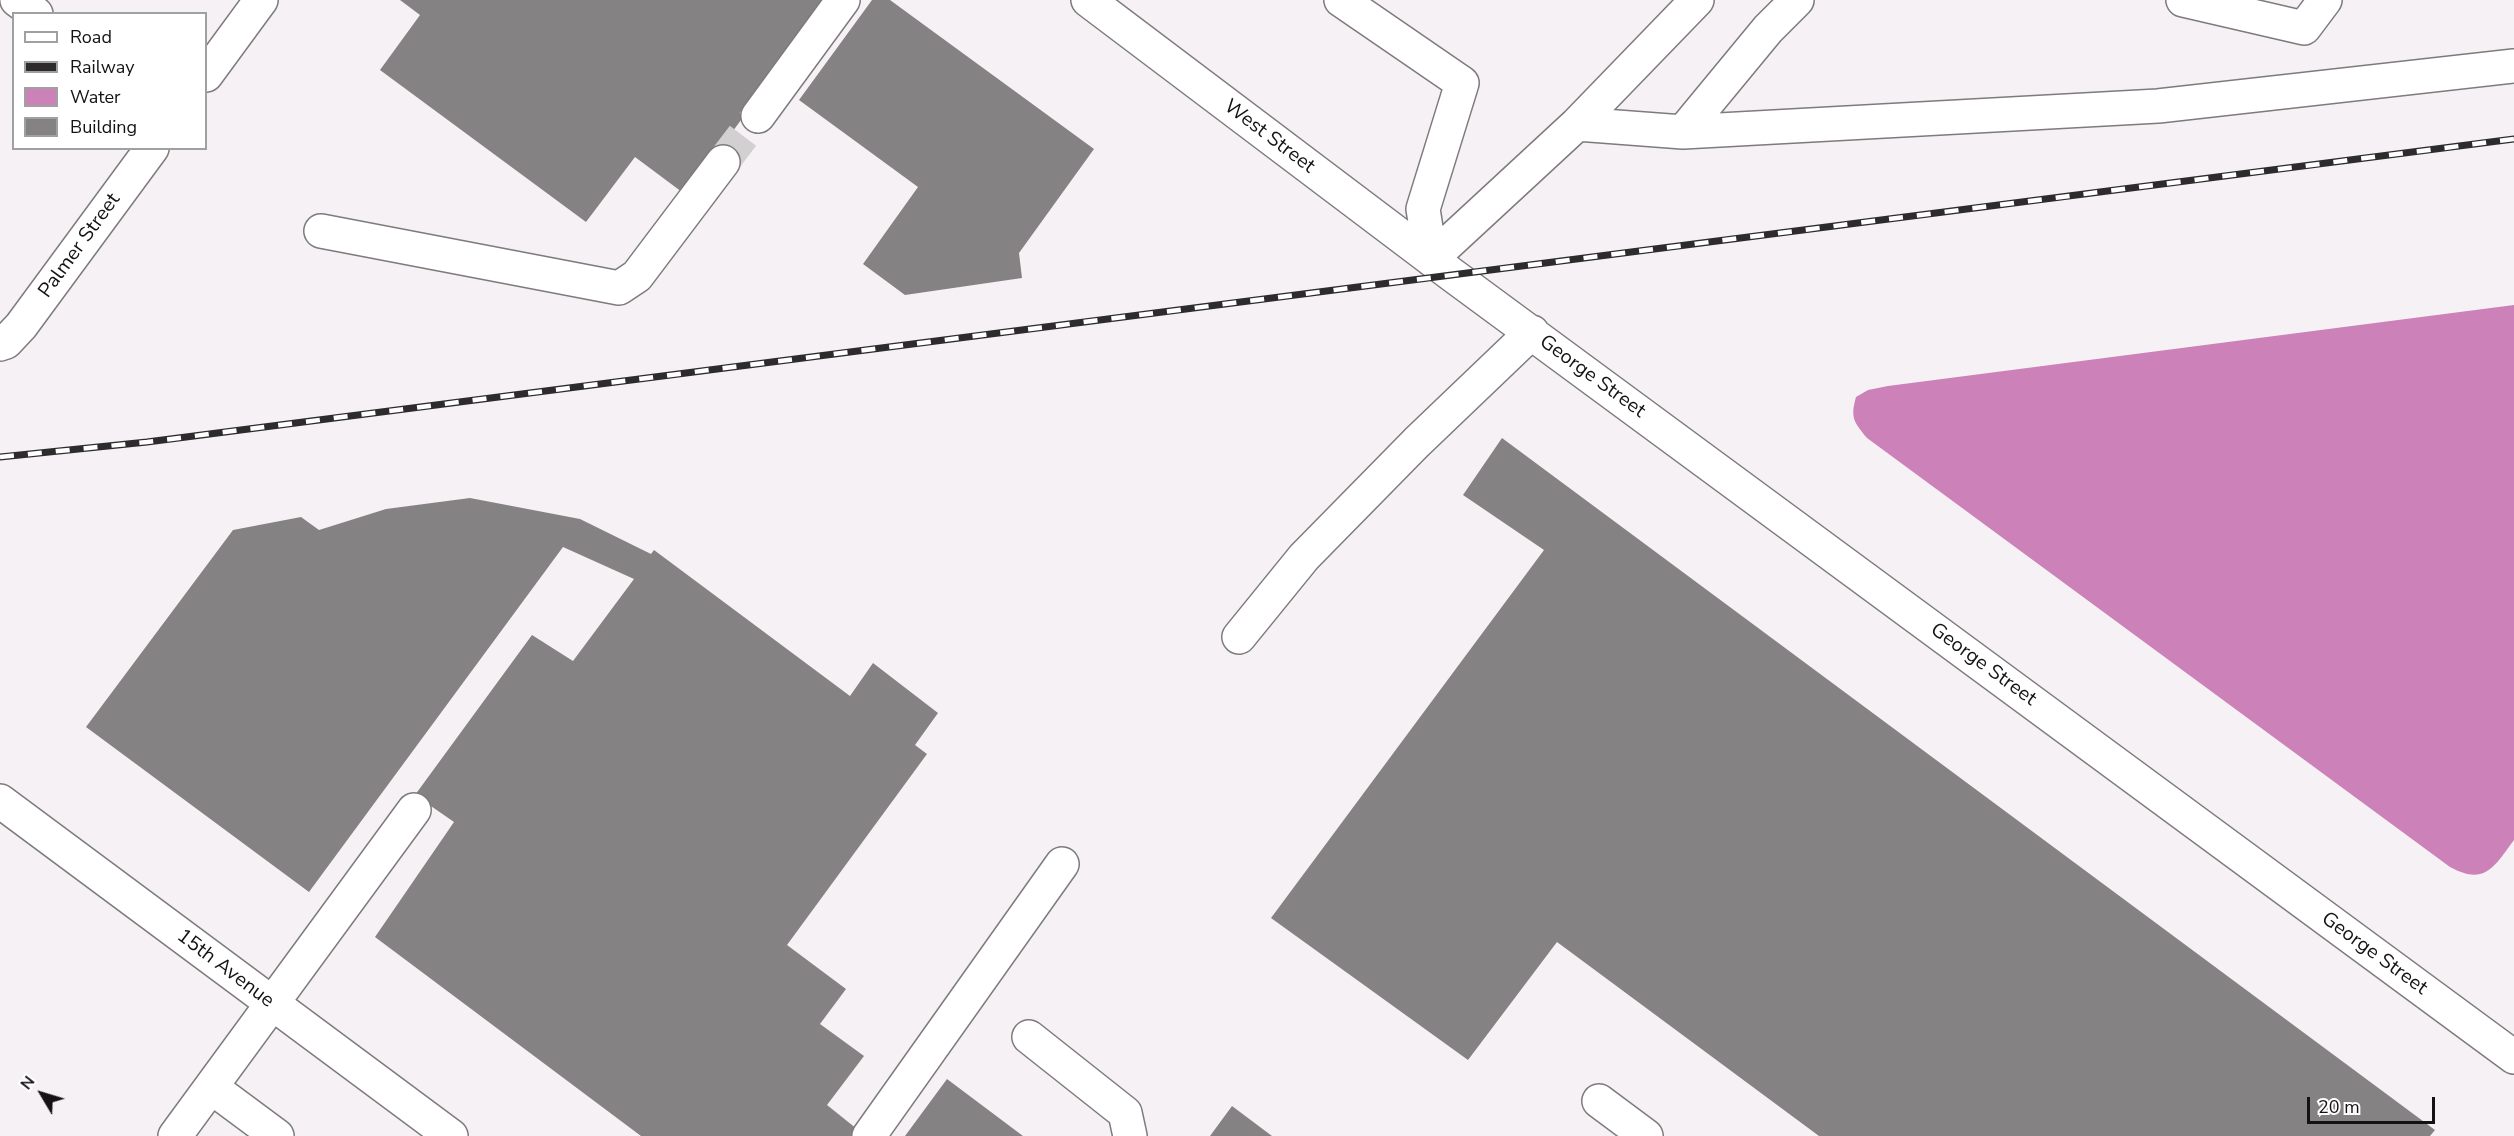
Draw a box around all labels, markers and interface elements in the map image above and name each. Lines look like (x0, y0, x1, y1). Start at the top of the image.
legend (12, 12, 207, 150)
text: Road (70, 25, 112, 49)
text: Railway (70, 55, 135, 79)
text: Water (70, 85, 121, 109)
street label: West Street (1219, 95, 1319, 179)
text: Building (70, 115, 137, 139)
street label: Palmer Street (34, 189, 126, 303)
street label: George Street (1534, 330, 1650, 424)
street label: George Street (1925, 618, 2041, 712)
street label: George Street (2316, 907, 2432, 1001)
street label: 15th Avenue (172, 925, 278, 1013)
north arrow (12, 1064, 72, 1124)
text: N (15, 1071, 40, 1094)
scale bar (2310, 1085, 2438, 1123)
text: 20 m (2318, 1095, 2360, 1119)

